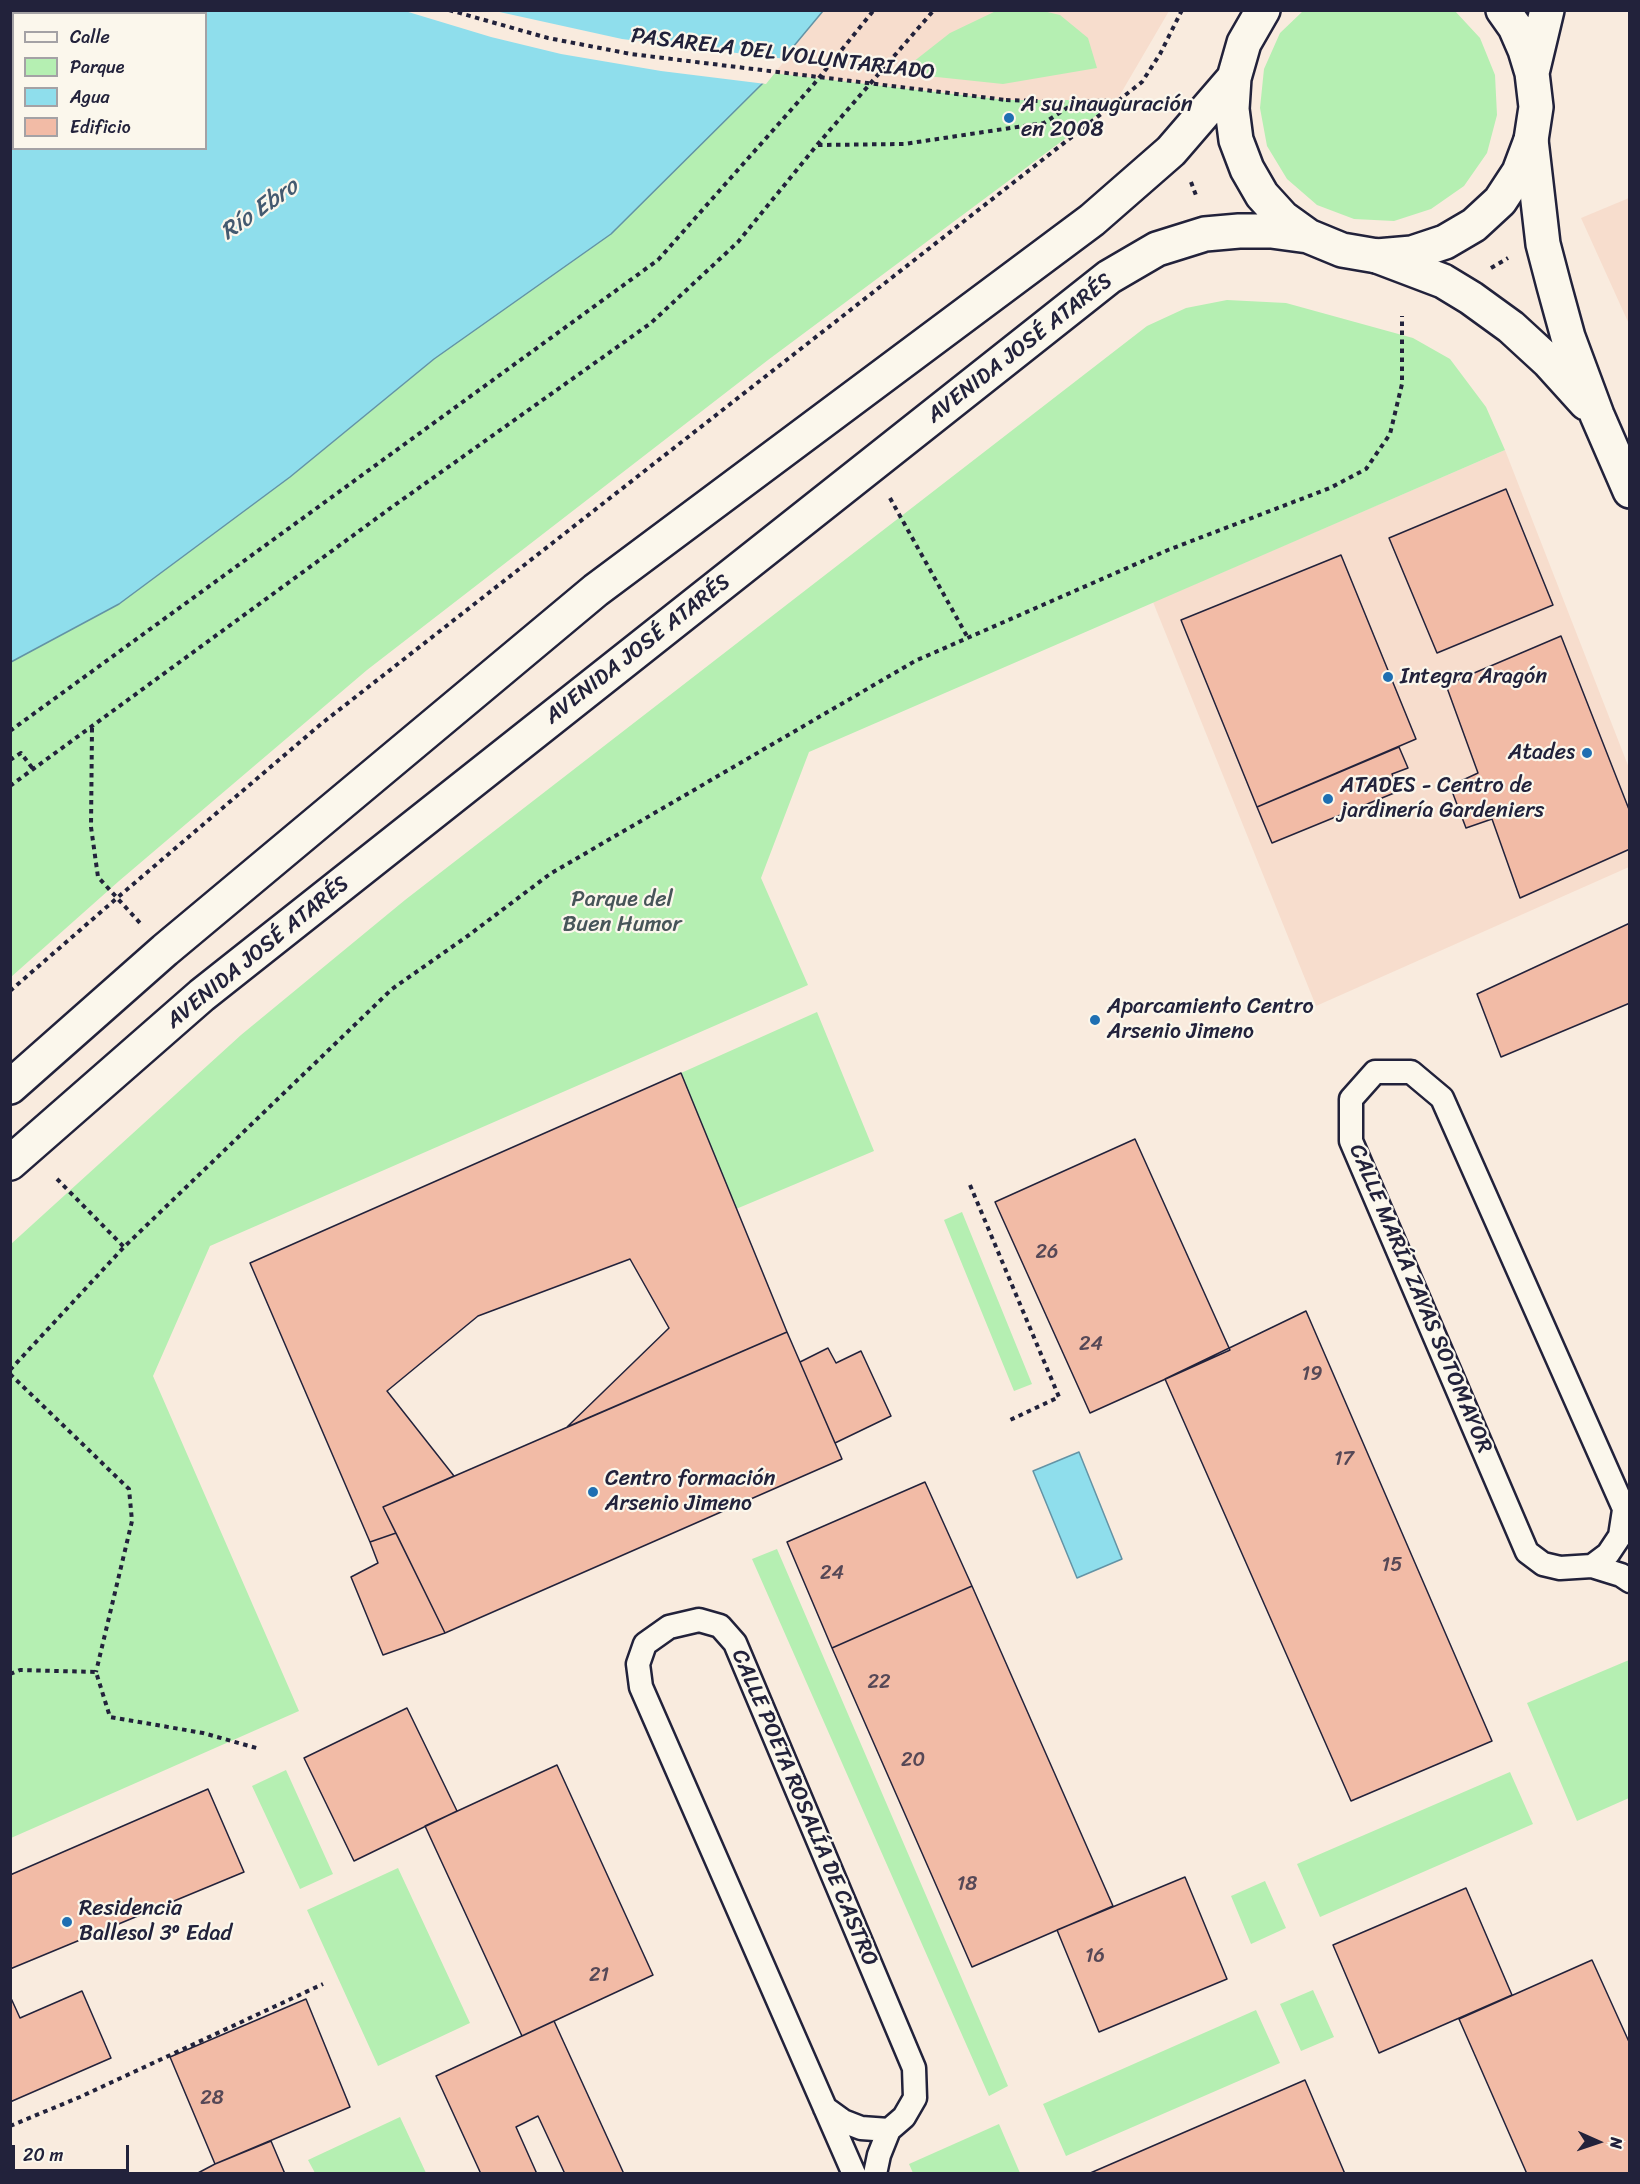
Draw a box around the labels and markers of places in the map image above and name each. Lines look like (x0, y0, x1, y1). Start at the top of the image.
place label: A su inauguración en 2008 (1021, 92, 1193, 144)
marker: A su inauguración en 2008 (1002, 111, 1016, 125)
place label: Integra Aragón (1400, 664, 1547, 690)
marker: Integra Aragón (1381, 670, 1395, 684)
place label: Atades (1508, 740, 1575, 766)
marker: Atades (1580, 746, 1594, 760)
place label: ATADES - Centro de jardinería Gardeniers (1340, 773, 1544, 824)
marker: ATADES - Centro de jardinería Gardeniers (1321, 792, 1335, 806)
place label: Aparcamiento Centro Arsenio Jimeno (1107, 994, 1314, 1046)
marker: Aparcamiento Centro Arsenio Jimeno (1088, 1013, 1102, 1027)
place label: Centro formación Arsenio Jimeno (605, 1466, 775, 1518)
marker: Centro formación Arsenio Jimeno (586, 1485, 600, 1499)
place label: Residencia Ballesol 3º Edad (79, 1896, 232, 1948)
marker: Residencia Ballesol 3º Edad (60, 1915, 74, 1929)

